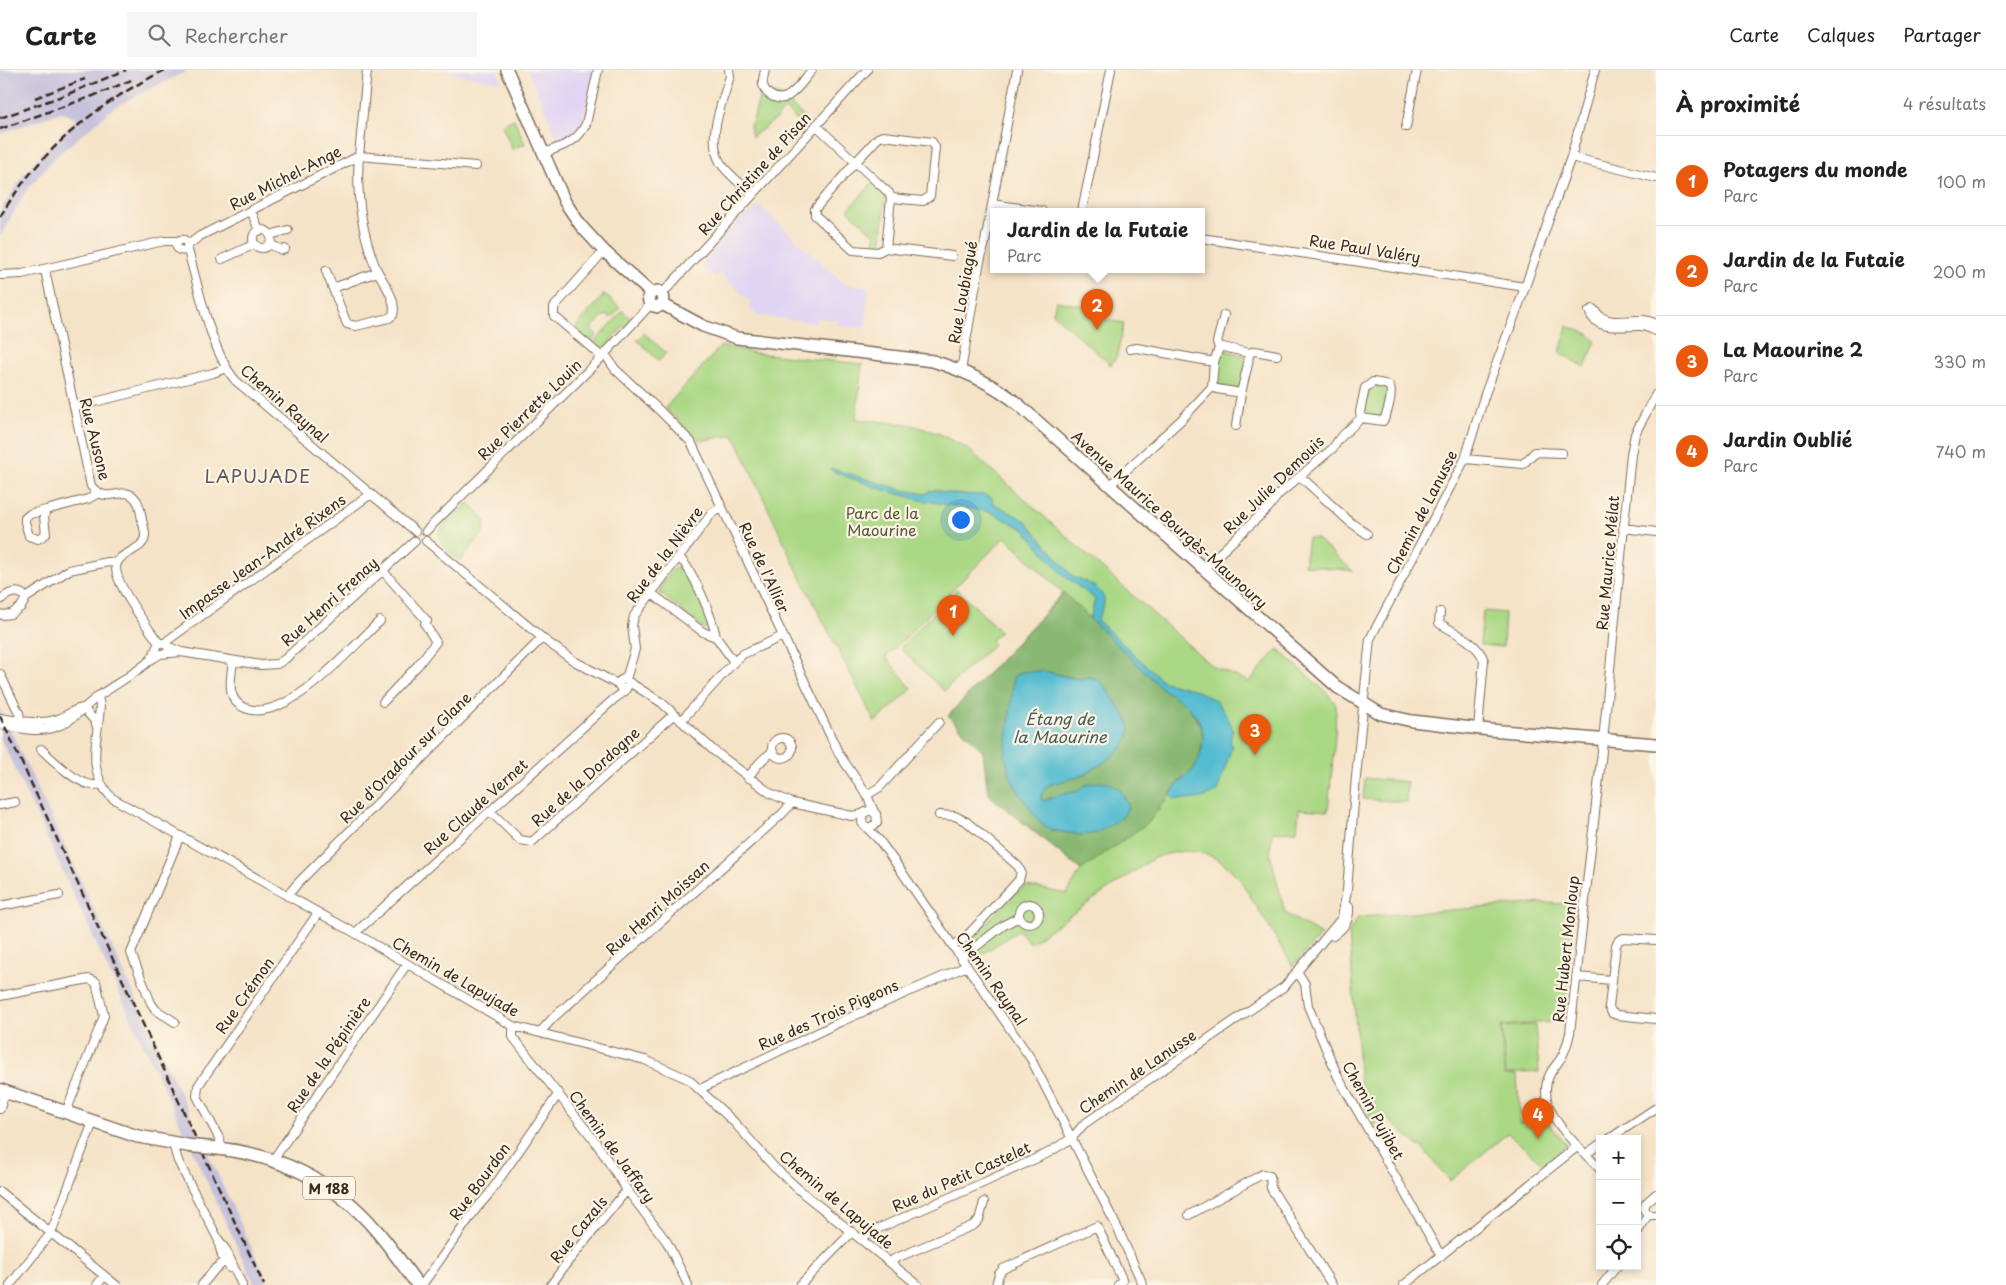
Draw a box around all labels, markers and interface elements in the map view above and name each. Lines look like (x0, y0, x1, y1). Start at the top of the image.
search box (127, 12, 477, 57)
text: Carte (25, 17, 97, 53)
icon: search (145, 21, 173, 49)
text: Rechercher (185, 21, 288, 49)
text: Carte (1729, 21, 1779, 48)
text: Calques (1807, 21, 1875, 48)
text: Partager (1903, 21, 1981, 48)
text: À proximité (1676, 87, 1800, 119)
text: 4 résultats (1903, 91, 1986, 115)
street label: Rue Christine de Pisan (692, 106, 816, 240)
street label: Rue Michel-Ange (225, 139, 345, 215)
text: Potagers du monde (1723, 155, 1907, 183)
text: 1 (1688, 169, 1696, 193)
text: 100 m (1937, 169, 1986, 193)
text: Parc (1723, 183, 1758, 207)
popup (990, 208, 1205, 273)
text: Jardin de la Futaie (1007, 215, 1188, 243)
street label: Rue Paul Valéry (1308, 228, 1422, 268)
street label: Rue Loubiagué (942, 239, 982, 345)
text: Parc (1007, 243, 1041, 267)
text: Jardin de la Futaie (1723, 245, 1905, 273)
text: 2 (1686, 259, 1698, 283)
text: 200 m (1933, 259, 1986, 283)
text: Parc (1723, 273, 1758, 297)
pin: 2 (1081, 289, 1113, 330)
text: La Maourine 2 (1723, 335, 1863, 363)
text: 3 (1687, 349, 1697, 373)
text: 330 m (1933, 349, 1986, 373)
street label: Rue Pierrette Louin (472, 353, 586, 465)
street label: Chemin Raynal (236, 358, 334, 448)
text: Parc (1723, 363, 1758, 387)
street label: Rue Ausone (75, 395, 117, 483)
street label: Avenue Maurice Bourgès-Maunoury (1067, 424, 1273, 614)
text: Jardin Oublié (1723, 425, 1852, 453)
street label: Rue Julie Demouis (1217, 430, 1329, 538)
text: 4 (1687, 439, 1697, 463)
text: 740 m (1936, 439, 1986, 463)
street label: Chemin de Lanusse (1380, 446, 1462, 578)
text: Parc (1723, 453, 1758, 477)
district label: LAPUJADE (205, 462, 311, 489)
street label: Impasse Jean-André Rixens (174, 488, 350, 624)
street label: Rue Maurice Mélat (1590, 495, 1624, 631)
street label: Rue de la Nièvre (620, 501, 708, 607)
park label: Parc de la Maourine (845, 501, 919, 541)
your location (948, 507, 974, 533)
street label: Rue de l'Allier (734, 518, 796, 616)
street label: Rue Henri Frenay (275, 551, 383, 651)
pin: 1 (937, 595, 969, 636)
street label: Rue d'Oradour sur Glane (334, 686, 476, 828)
water label: Étang de la Maourine (1013, 706, 1108, 748)
pin: 3 (1239, 714, 1271, 755)
street label: Rue de la Dordogne (526, 721, 644, 831)
street label: Rue Claude Vernet (418, 753, 532, 859)
street label: Rue Henri Moissan (600, 854, 714, 960)
street label: Rue Hubert Monloup (1546, 874, 1584, 1024)
street label: Chemin Raynal (951, 926, 1033, 1030)
street label: Chemin de Lapujade (388, 930, 524, 1022)
street label: Rue Crémon (209, 952, 279, 1038)
street label: Rue des Trois Pigeons (754, 973, 902, 1055)
street label: Rue de la Pépinière (281, 991, 375, 1117)
street label: Chemin de Lanusse (1074, 1023, 1200, 1119)
street label: Chemin Pujibet (1337, 1057, 1411, 1163)
street label: Chemin de Jaffary (564, 1085, 662, 1207)
pin: 4 (1522, 1098, 1554, 1139)
street label: Rue du Petit Castelet (888, 1135, 1034, 1217)
map controls (1596, 1135, 1641, 1270)
button: + (1596, 1135, 1641, 1180)
street label: Rue Bourdon (443, 1137, 515, 1225)
street label: Chemin de Lapujade (775, 1144, 899, 1254)
road number: M 188 (303, 1176, 355, 1200)
button: − (1596, 1180, 1641, 1225)
street label: Rue Cazals (544, 1190, 612, 1267)
button: locate (1596, 1225, 1641, 1270)

